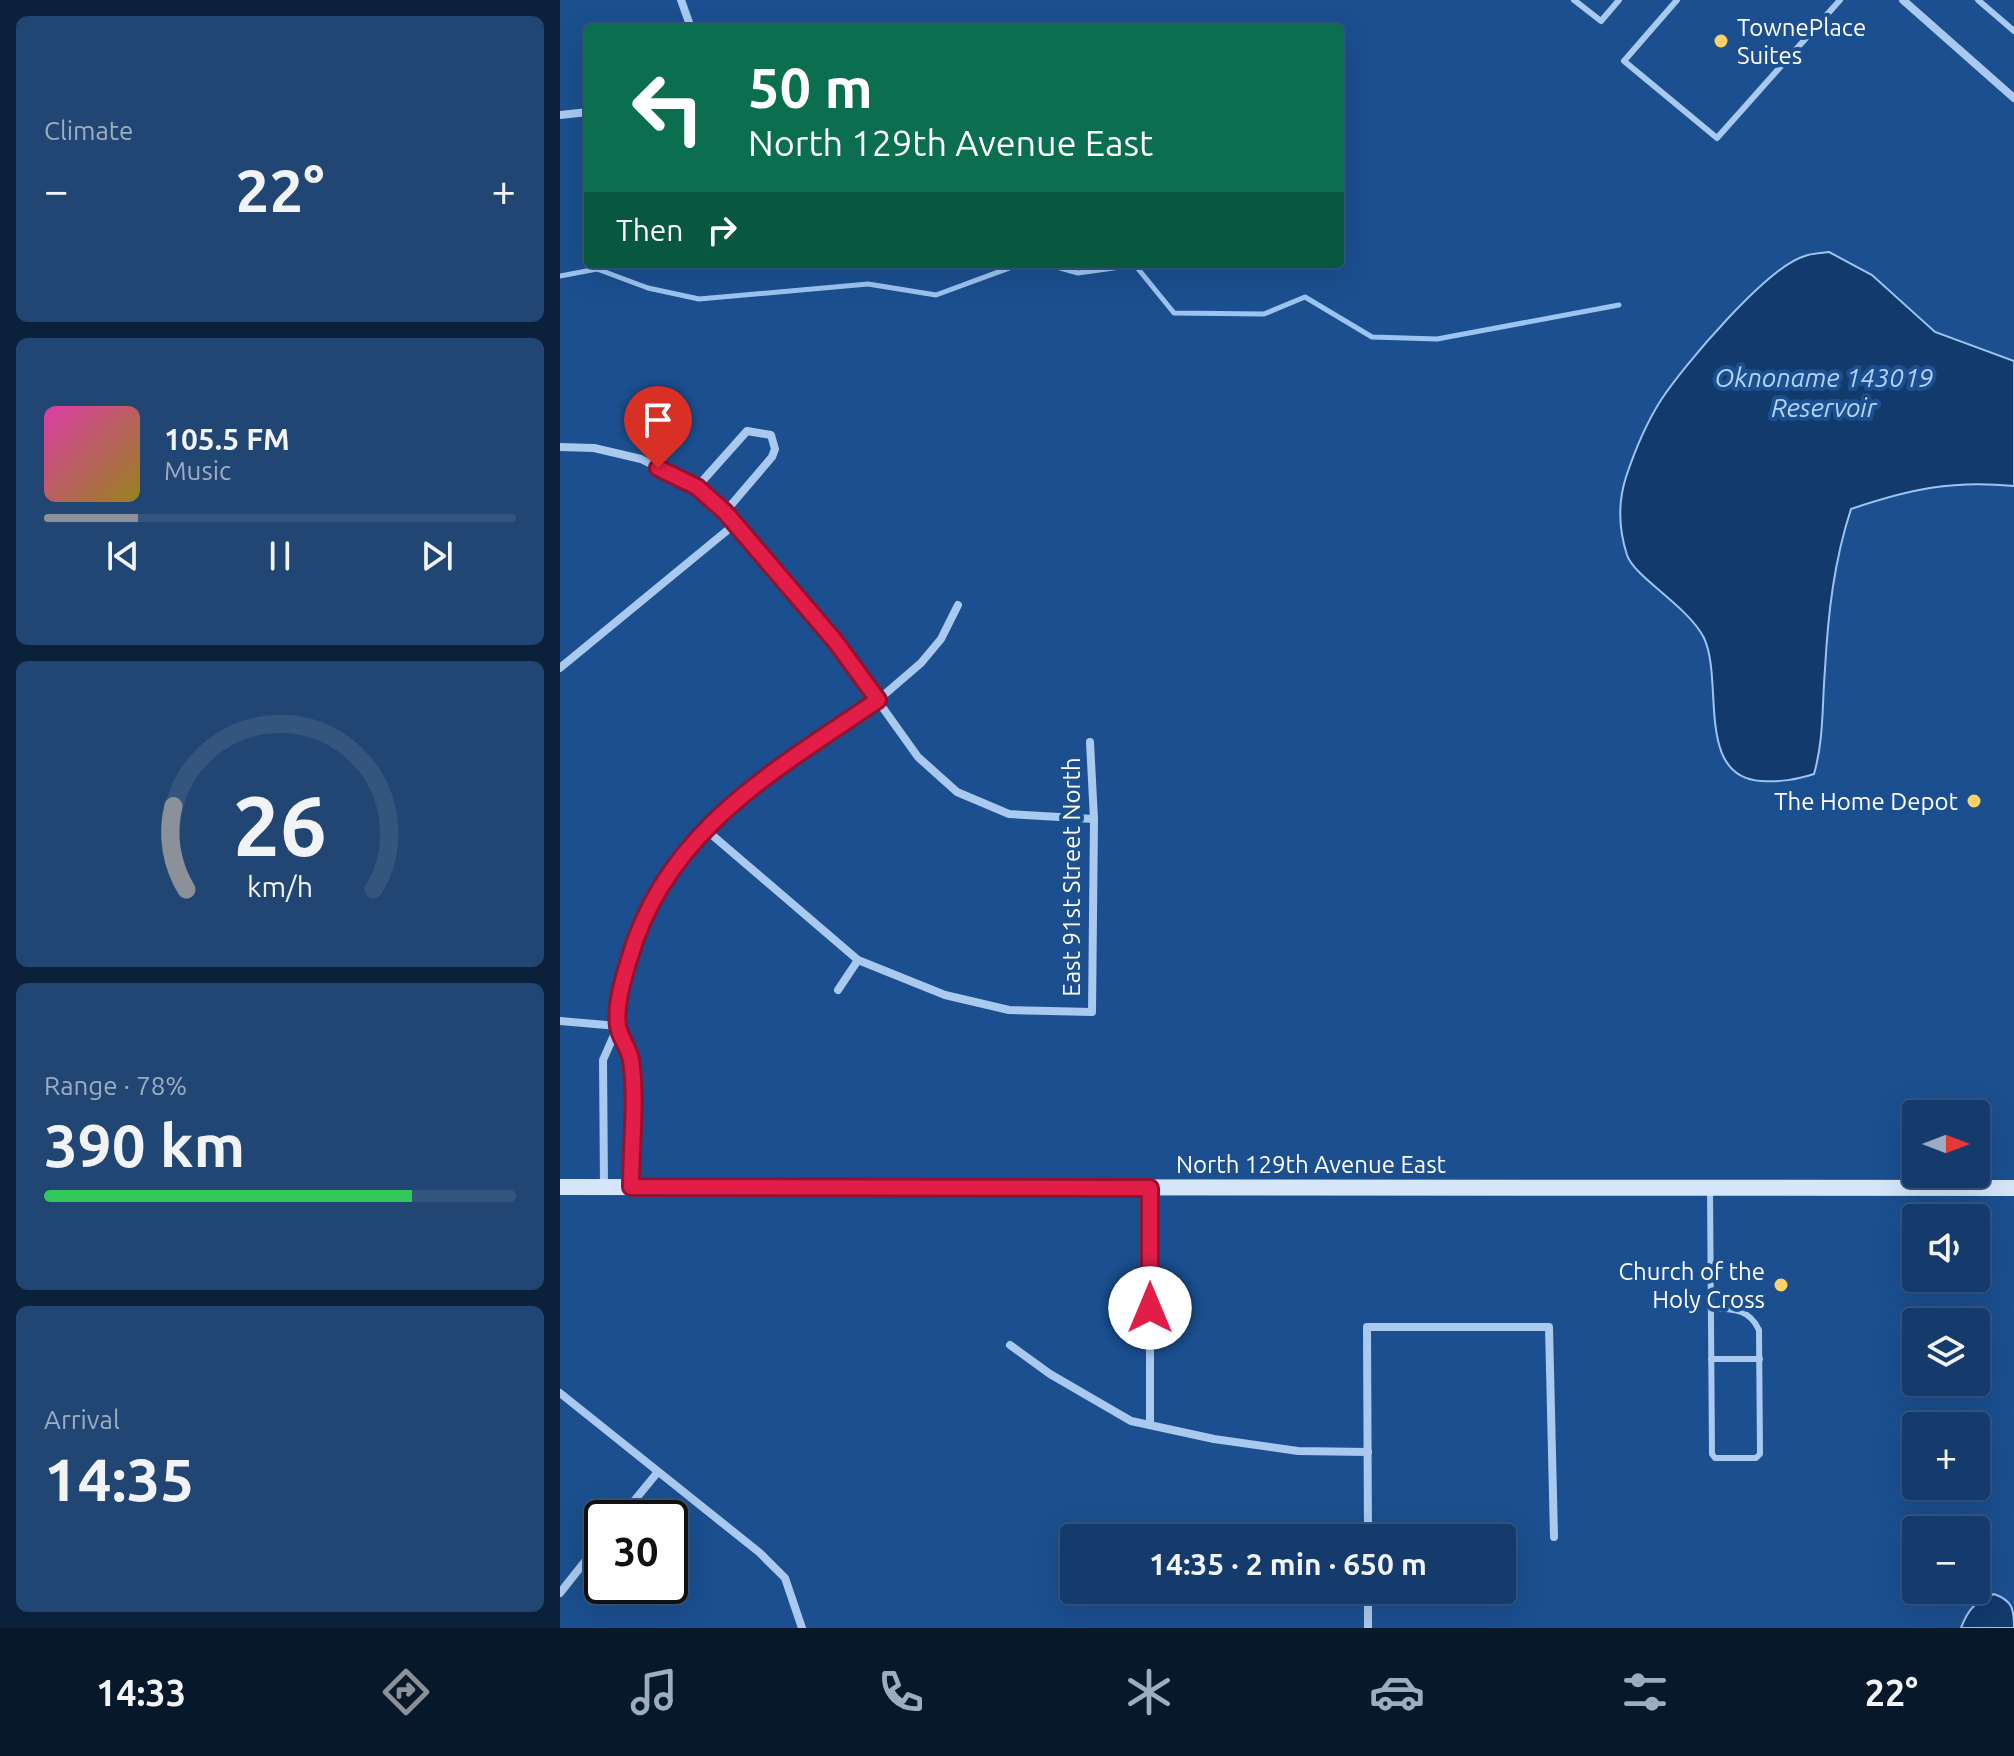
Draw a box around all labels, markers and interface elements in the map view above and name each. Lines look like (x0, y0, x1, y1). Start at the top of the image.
place label: TownePlace Suites (1737, 14, 1866, 69)
marker: TownePlace Suites (1712, 32, 1730, 50)
icon: left (616, 56, 720, 160)
text: 50 m (748, 56, 873, 119)
text: Climate (44, 116, 133, 145)
text: North 129th Avenue East (748, 122, 1153, 163)
text: 22° (236, 156, 324, 223)
text: − (44, 165, 69, 214)
text: + (491, 165, 516, 214)
icon: right (700, 208, 744, 252)
text: Then (616, 213, 684, 247)
water label: Oknoname 143019 Reservoir (1714, 363, 1934, 422)
pin (624, 386, 692, 468)
icon: arrive (636, 398, 680, 442)
text: 105.5 FM (164, 422, 290, 456)
text: Music (164, 456, 231, 485)
icon: previous (101, 534, 145, 578)
icon: pause (258, 534, 302, 578)
icon: next (415, 534, 459, 578)
street label: East 91st Street North (1058, 757, 1085, 997)
text: 26 (233, 778, 327, 872)
place label: The Home Depot (1774, 788, 1959, 815)
marker: The Home Depot (1965, 792, 1983, 810)
text: km/h (247, 870, 313, 902)
text: Range · 78% (44, 1071, 187, 1100)
north arrow (1902, 1100, 1990, 1188)
map controls (1902, 1100, 1990, 1604)
text: 390 km (44, 1111, 245, 1178)
street label: North 129th Avenue East (1176, 1151, 1447, 1178)
button: sound (1902, 1204, 1990, 1292)
place label: Church of the Holy Cross (1618, 1258, 1765, 1313)
position arrow (1108, 1266, 1192, 1350)
marker: Church of the Holy Cross (1772, 1276, 1790, 1294)
button: layers (1902, 1308, 1990, 1396)
text: Arrival (44, 1405, 120, 1434)
button: + (1902, 1412, 1990, 1500)
text: 14:35 (44, 1445, 194, 1512)
speed limit sign: 30 (584, 1500, 688, 1604)
button: − (1902, 1516, 1990, 1604)
text: 14:35 · 2 min · 650 m (1149, 1547, 1427, 1581)
icon: directions (378, 1664, 434, 1720)
icon: music (626, 1664, 682, 1720)
icon: phone (873, 1664, 929, 1720)
icon: climate (1121, 1664, 1177, 1720)
icon: car (1369, 1664, 1425, 1720)
icon: filters (1617, 1664, 1673, 1720)
text: 14:33 (96, 1672, 186, 1713)
text: 22° (1865, 1672, 1918, 1713)

